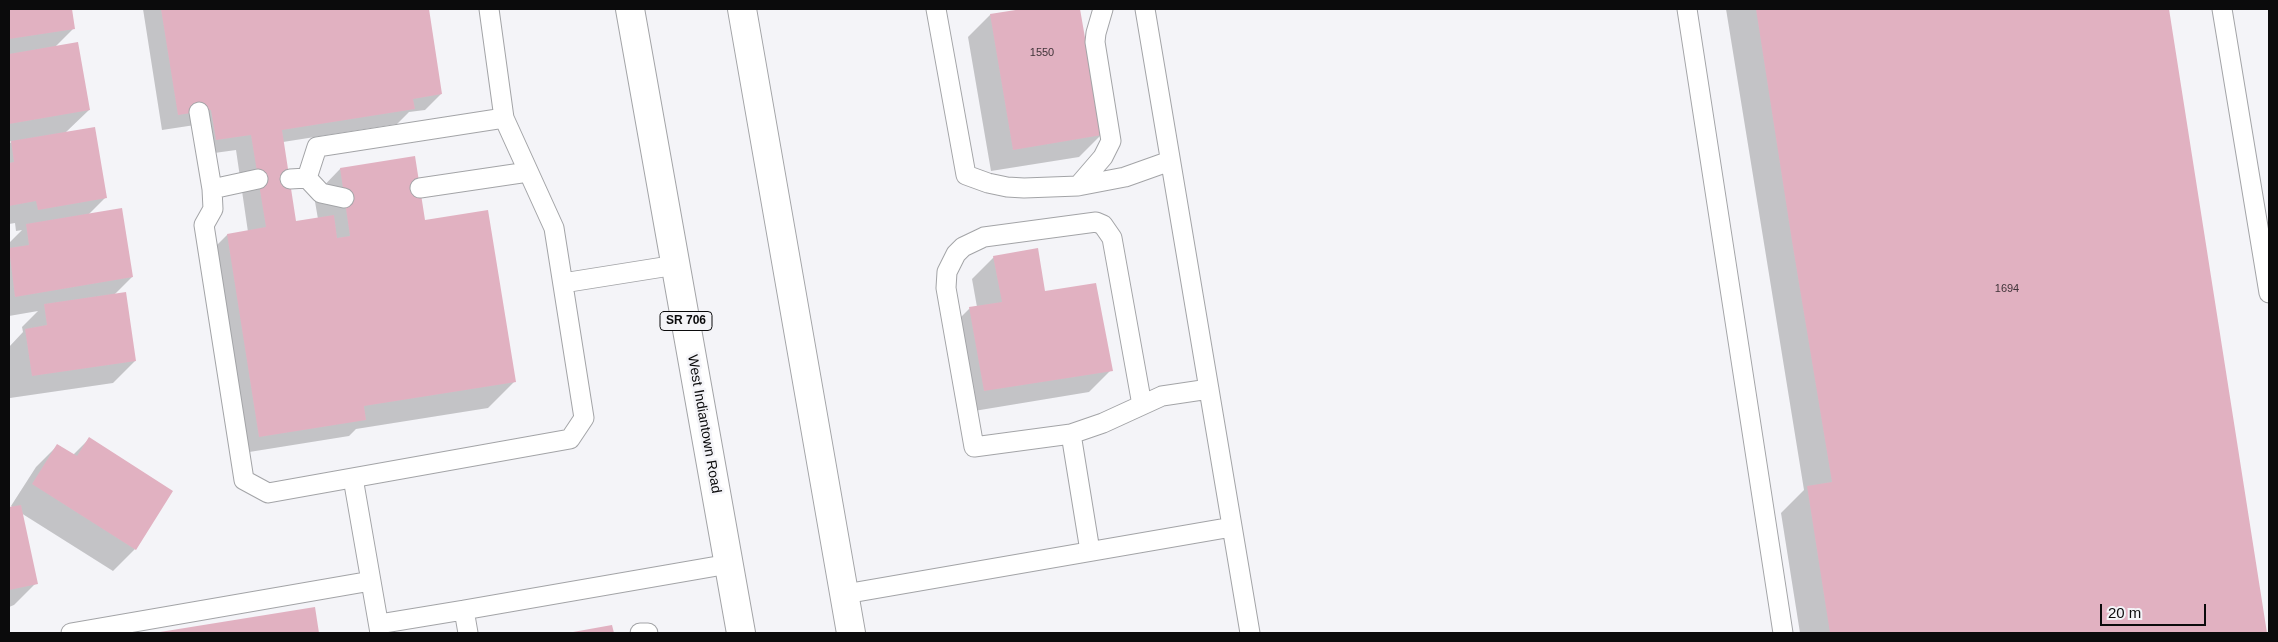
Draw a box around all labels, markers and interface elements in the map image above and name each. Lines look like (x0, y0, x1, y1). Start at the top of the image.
house number: 1550 (1030, 46, 1054, 60)
house number: 1694 (1995, 282, 2019, 296)
road number: SR 706 (660, 312, 712, 331)
street label: West Indiantown Road (684, 353, 724, 495)
scale bar (2103, 594, 2209, 626)
text: 20 m (2108, 604, 2141, 621)

